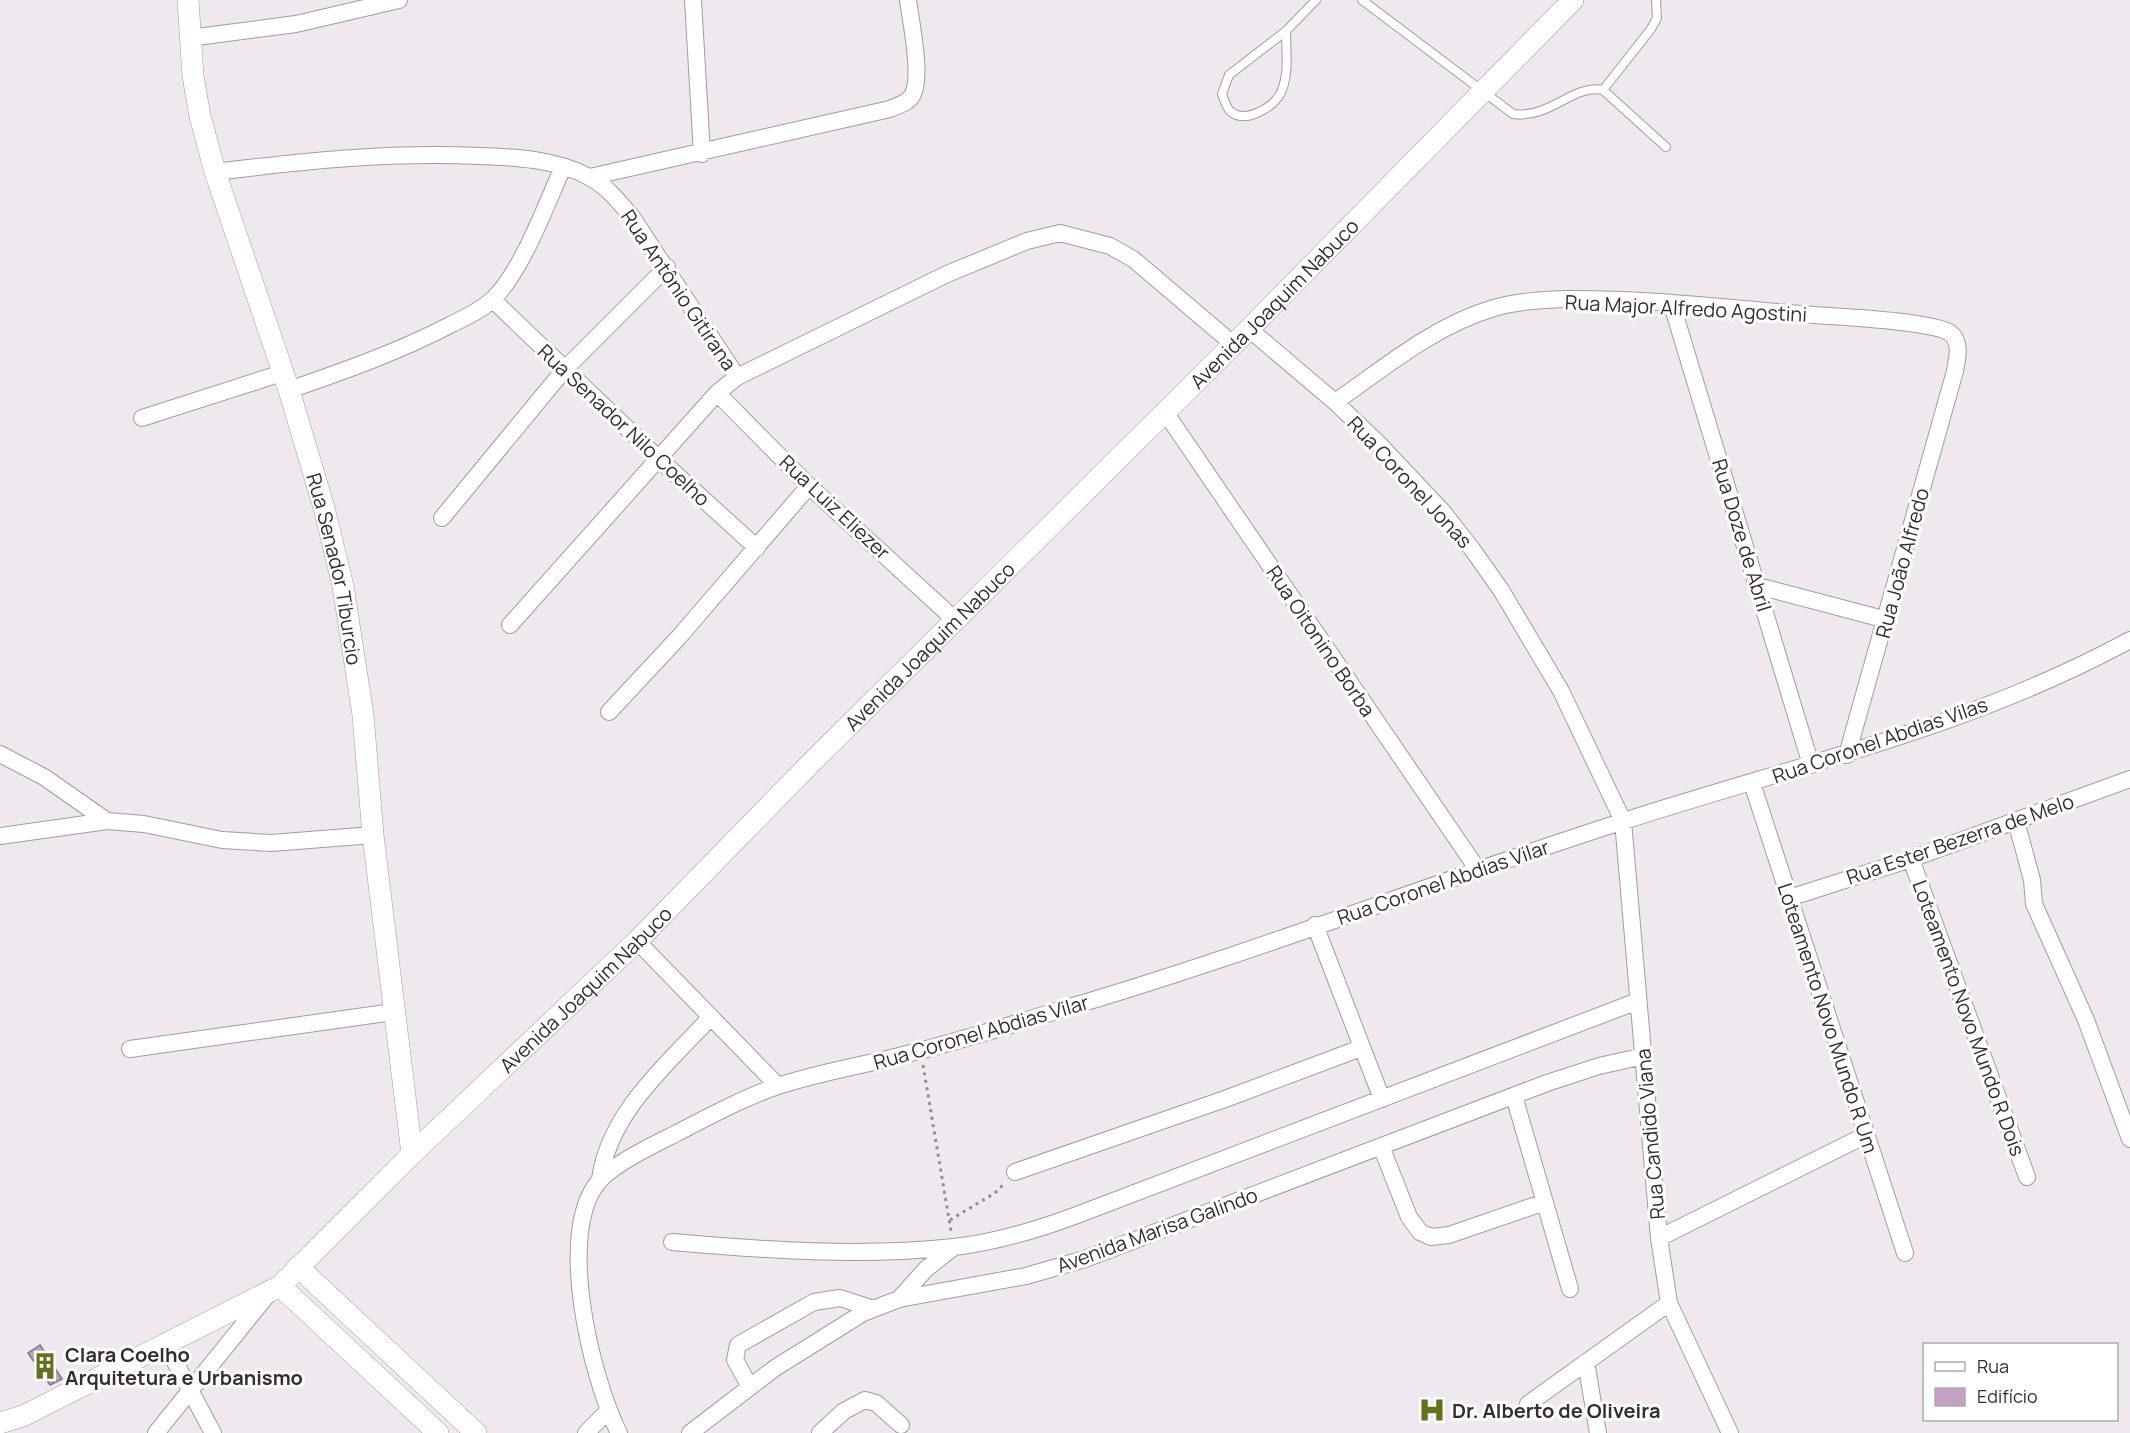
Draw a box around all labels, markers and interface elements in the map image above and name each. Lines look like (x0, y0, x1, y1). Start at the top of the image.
street label: Rua Antônio Gitirana (615, 204, 743, 376)
street label: Avenida Joaquim Nabuco (1184, 212, 1364, 394)
street label: Rua Major Alfredo Agostini (1564, 288, 1808, 328)
street label: Rua Senador Nilo Coelho (532, 338, 716, 512)
street label: Rua Coronel Jonas (1342, 410, 1478, 554)
street label: Rua Luiz Eliezer (774, 449, 896, 565)
street label: Rua Doze de Abril (1706, 455, 1778, 615)
street label: Rua Senador Tiburcio (301, 470, 369, 667)
street label: Rua João Alfredo (1869, 485, 1935, 641)
street label: Avenida Joaquim Nabuco (838, 555, 1020, 736)
street label: Rua Oitonino Borba (1260, 560, 1382, 722)
street label: Rua Coronel Abdias Vilas (1769, 690, 1991, 790)
street label: Rua Ester Bezerra de Melo (1843, 787, 2078, 891)
street label: Rua Coronel Abdias Vilar (1333, 833, 1553, 931)
street label: Loteamento Novo Mundo R Dois (1906, 876, 2032, 1160)
street label: Loteamento Novo Mundo R Um (1772, 880, 1884, 1156)
street label: Avenida Joaquim Nabuco (493, 900, 678, 1078)
street label: Rua Coronel Abdias Vilar (870, 988, 1092, 1076)
street label: Rua Candido Viana (1629, 1047, 1671, 1221)
street label: Avenida Marisa Galindo (1053, 1181, 1261, 1279)
place label: Clara Coelho Arquitetura e Urbanismo (65, 1341, 303, 1391)
legend (1923, 1343, 2118, 1421)
building icon: Clara Coelho Arquitetura e Urbanismo (30, 1351, 60, 1381)
text: Rua (1977, 1354, 2009, 1378)
text: Edifício (1977, 1384, 2038, 1408)
hospital icon: Dr. Alberto de Oliveira (1417, 1395, 1447, 1425)
place label: Dr. Alberto de Oliveira (1452, 1397, 1660, 1424)

